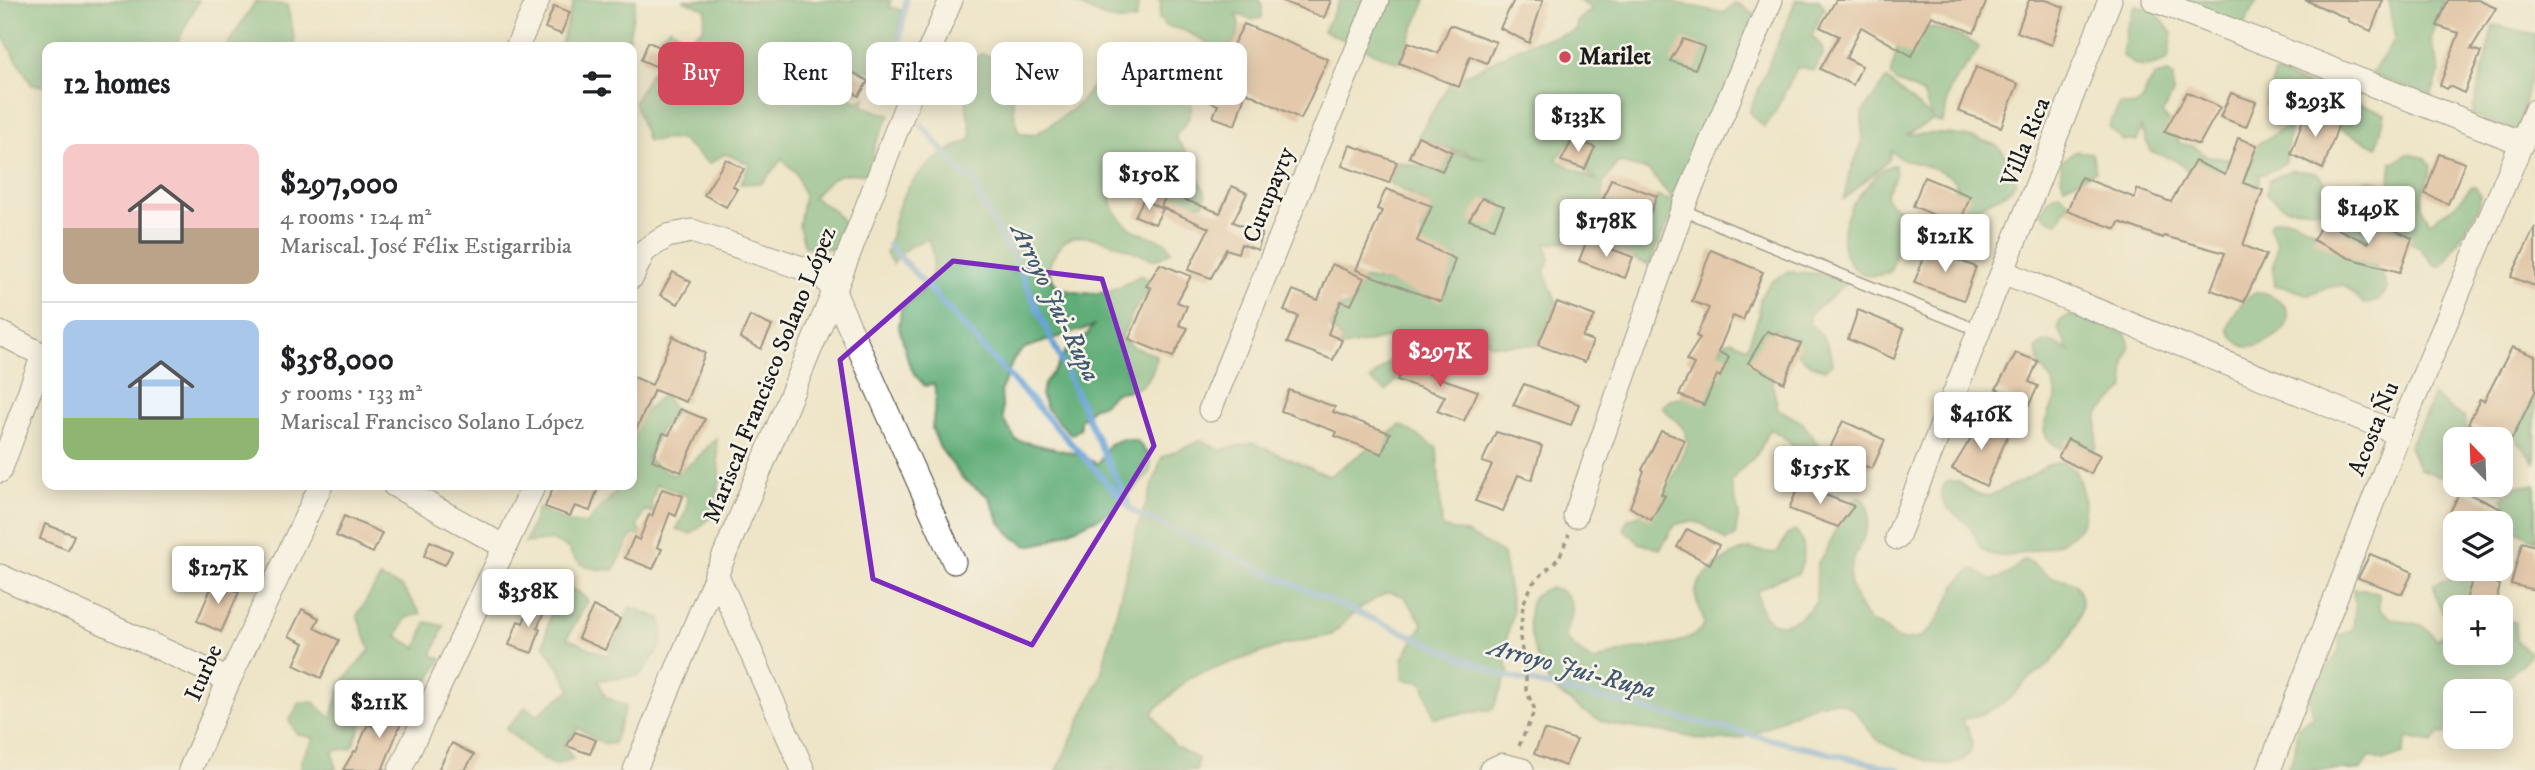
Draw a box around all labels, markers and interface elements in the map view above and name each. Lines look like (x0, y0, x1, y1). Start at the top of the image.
chip: Buy (658, 42, 744, 105)
chip: Rent (758, 42, 852, 105)
chip: Filters (866, 42, 977, 105)
chip: New (991, 42, 1083, 105)
chip: Apartment (1097, 42, 1247, 105)
place label: Marilet (1579, 42, 1651, 72)
marker: Marilet (1557, 49, 1573, 65)
icon: filters (578, 65, 616, 103)
text: 12 homes (63, 66, 170, 103)
pin: $293K (2266, 80, 2364, 139)
text: $293K (2285, 87, 2345, 116)
street label: Villa Rica (1994, 92, 2058, 192)
pin: $133K (1529, 94, 1627, 154)
text: $133K (1551, 102, 1605, 131)
street label: Curupayty (1236, 142, 1302, 247)
pin: $150K (1100, 152, 1198, 212)
text: $150K (1119, 160, 1179, 189)
text: $297,000 (280, 166, 398, 203)
icon: home (119, 172, 203, 256)
pin: $149K (2319, 187, 2417, 246)
text: $149K (2337, 194, 2399, 223)
pin: $178K (1557, 200, 1655, 259)
text: 4 rooms · 124 m² (280, 203, 431, 232)
text: $178K (1576, 207, 1636, 236)
pin: $121K (1896, 215, 1994, 274)
water label: Arroyo Jui-Rupa (1001, 216, 1107, 387)
street label: Mariscal Francisco Solano López (697, 222, 844, 528)
text: $121K (1917, 222, 1973, 251)
text: Mariscal. José Félix Estigarribia (280, 232, 572, 261)
pin: $297K (1391, 330, 1489, 389)
text: $297K (1408, 337, 1472, 366)
text: $358,000 (280, 342, 394, 379)
icon: home (119, 348, 203, 432)
street label: Acosta Ñu (2341, 377, 2406, 481)
text: 5 rooms · 133 m² (280, 379, 422, 408)
pin: $416K (1932, 392, 2030, 452)
text: $416K (1950, 400, 2012, 429)
text: Mariscal Francisco Solano López (280, 408, 584, 437)
north arrow (2443, 427, 2513, 497)
map controls (2443, 427, 2513, 749)
pin: $155K (1771, 447, 1869, 506)
text: $155K (1790, 454, 1850, 483)
button: layers (2443, 511, 2513, 581)
pin: $127K (169, 546, 267, 606)
text: $127K (188, 554, 248, 583)
pin: $358K (479, 570, 577, 629)
text: $358K (498, 577, 558, 606)
button: + (2443, 595, 2513, 665)
water label: Arroyo Jui-Rupa (1482, 630, 1659, 707)
street label: Iturbe (178, 640, 230, 706)
button: − (2443, 679, 2513, 749)
pin: $211K (330, 680, 428, 740)
text: $211K (351, 688, 407, 717)

